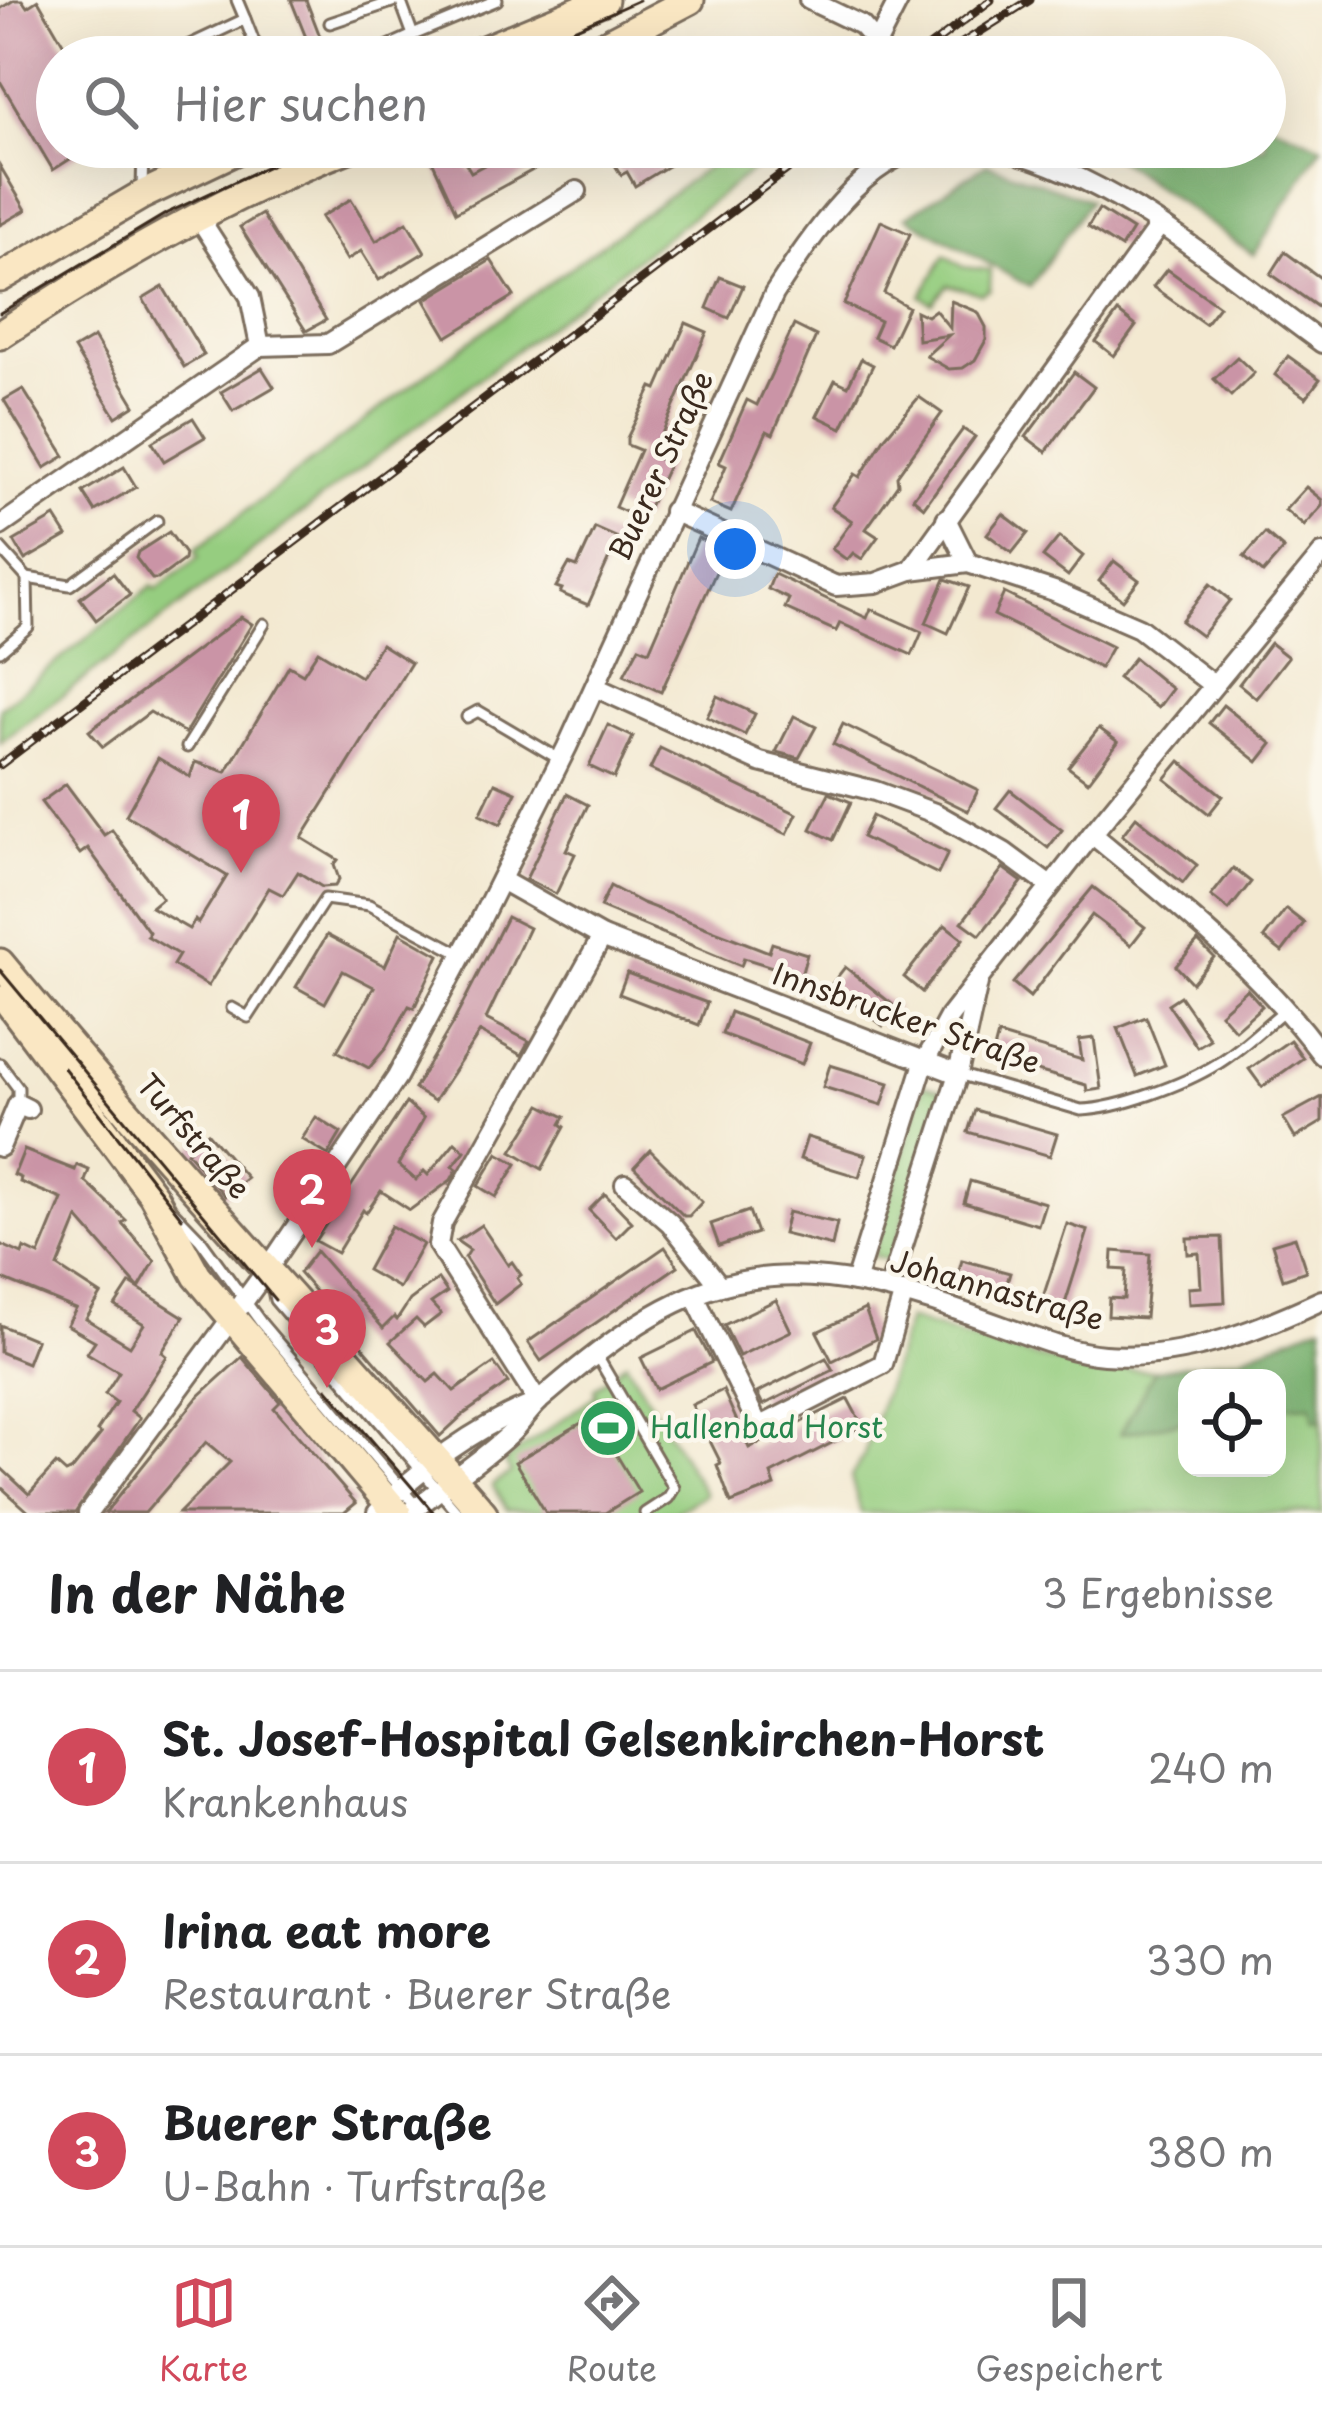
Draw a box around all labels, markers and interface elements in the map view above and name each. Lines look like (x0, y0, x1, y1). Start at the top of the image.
search box (36, 36, 1286, 168)
text: Hier suchen (174, 68, 428, 136)
icon: search (78, 69, 144, 135)
street label: Buerer Straße (596, 363, 723, 567)
your location (705, 519, 765, 579)
pin: 1 (202, 774, 280, 873)
street label: Innsbrucker Straße (767, 950, 1047, 1084)
street label: Turfstraße (127, 1063, 262, 1208)
pin: 2 (273, 1149, 351, 1248)
street label: Johannastraße (886, 1237, 1110, 1341)
pin: 3 (288, 1289, 366, 1388)
map controls (1178, 1369, 1286, 1477)
button: locate (1178, 1369, 1286, 1477)
sports icon: Hallenbad Horst (577, 1397, 639, 1459)
place label: Hallenbad Horst (650, 1403, 883, 1448)
text: In der Nähe (48, 1553, 345, 1630)
text: 3 Ergebnisse (1042, 1562, 1274, 1621)
text: St. Josef-Hospital Gelsenkirchen-Horst (162, 1703, 1045, 1771)
text: 1 (78, 1737, 96, 1796)
text: 240 m (1148, 1737, 1274, 1796)
text: Krankenhaus (162, 1771, 408, 1830)
text: Irina eat more (162, 1895, 491, 1963)
text: 2 (73, 1929, 101, 1988)
text: 330 m (1146, 1929, 1274, 1988)
text: Restaurant · Buerer Straße (162, 1963, 671, 2022)
text: Buerer Straße (162, 2087, 492, 2155)
text: 3 (74, 2121, 100, 2180)
text: 380 m (1146, 2121, 1274, 2180)
text: U-Bahn · Turfstraße (162, 2155, 547, 2214)
tab: Karte (159, 2270, 248, 2392)
tab: Route (567, 2270, 657, 2392)
tab: Gespeichert (975, 2270, 1163, 2392)

